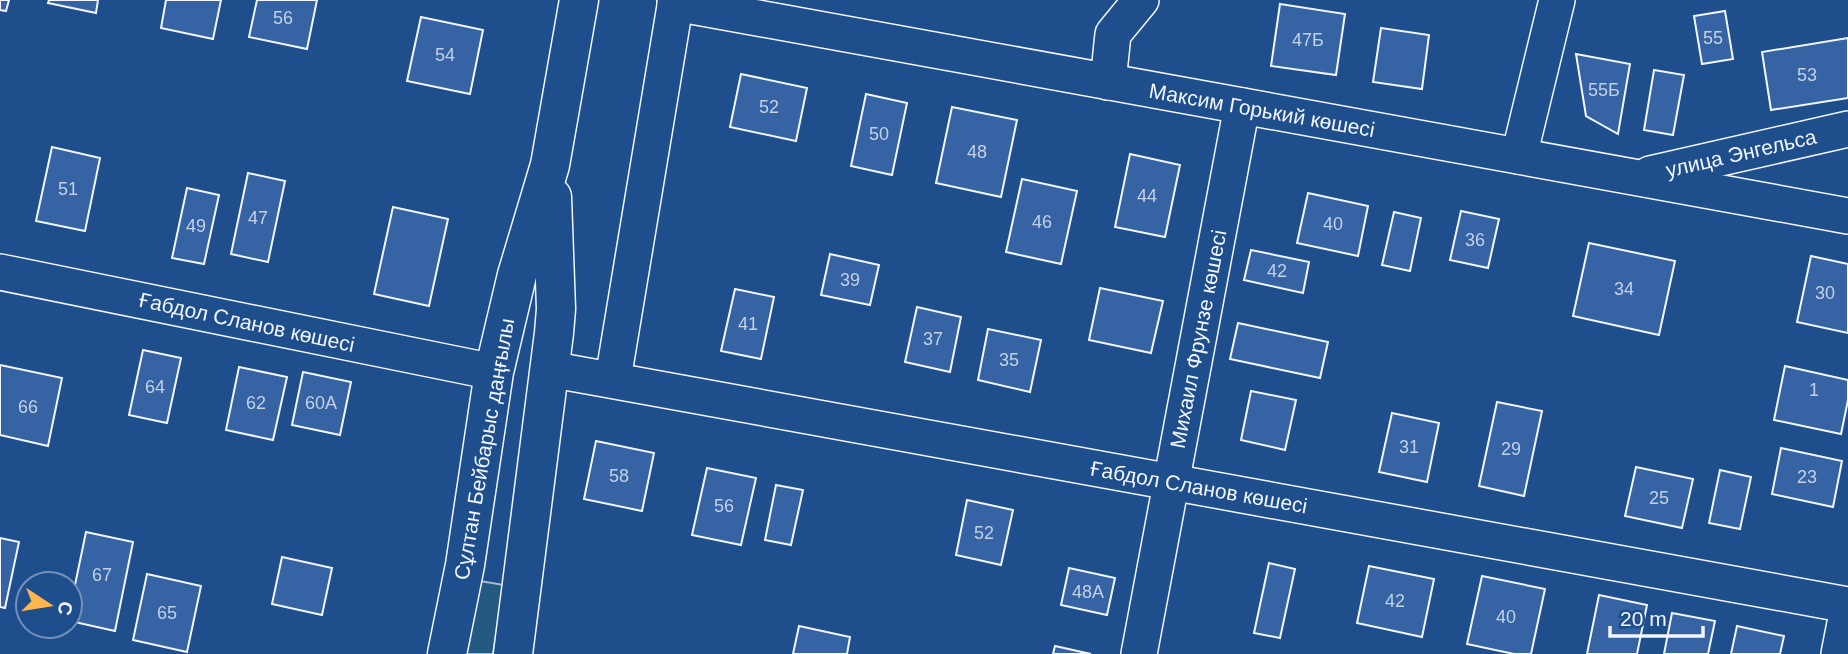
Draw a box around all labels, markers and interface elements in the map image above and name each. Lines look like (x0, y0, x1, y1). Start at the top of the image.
house number: 56 (273, 8, 293, 28)
house number: 55 (1703, 28, 1723, 48)
house number: 47Б (1292, 30, 1324, 50)
house number: 54 (435, 45, 455, 65)
house number: 53 (1797, 65, 1817, 85)
street label: Максим Горький көшесі (1147, 79, 1377, 141)
house number: 55Б (1588, 80, 1620, 100)
house number: 52 (759, 97, 779, 117)
house number: 50 (869, 124, 889, 144)
street label: улица Энгельса (1663, 124, 1819, 182)
house number: 48 (967, 142, 987, 162)
house number: 51 (58, 179, 78, 199)
house number: 44 (1137, 186, 1157, 206)
house number: 47 (248, 208, 268, 228)
house number: 46 (1032, 212, 1052, 232)
house number: 40 (1323, 214, 1343, 234)
house number: 49 (186, 216, 206, 236)
street label: Михаил Фрунзе көшесі (1166, 228, 1230, 450)
house number: 36 (1465, 230, 1485, 250)
house number: 42 (1267, 261, 1287, 281)
house number: 39 (840, 270, 860, 290)
house number: 34 (1614, 279, 1634, 299)
house number: 30 (1815, 283, 1835, 303)
street label: Ғабдол Сланов көшесі (136, 288, 357, 356)
house number: 41 (738, 314, 758, 334)
street label: Сұлтан Бейбарыс даңғылы (450, 316, 518, 582)
house number: 37 (923, 329, 943, 349)
house number: 35 (999, 350, 1019, 370)
house number: 64 (145, 377, 165, 397)
house number: 1 (1809, 380, 1819, 400)
house number: 62 (246, 393, 266, 413)
house number: 60А (305, 393, 337, 413)
house number: 66 (18, 397, 38, 417)
house number: 31 (1399, 437, 1419, 457)
house number: 29 (1501, 439, 1521, 459)
street label: Ғабдол Сланов көшесі (1088, 456, 1309, 517)
house number: 58 (609, 466, 629, 486)
house number: 23 (1797, 467, 1817, 487)
house number: 25 (1649, 488, 1669, 508)
house number: 56 (714, 496, 734, 516)
house number: 52 (974, 523, 994, 543)
house number: 67 (92, 565, 112, 585)
north arrow (14, 570, 84, 640)
house number: 48А (1072, 582, 1104, 602)
house number: 42 (1385, 591, 1405, 611)
scale bar (1610, 594, 1703, 638)
text: С (53, 600, 77, 618)
house number: 65 (157, 603, 177, 623)
house number: 40 (1496, 607, 1516, 627)
text: 20 m (1620, 607, 1667, 630)

